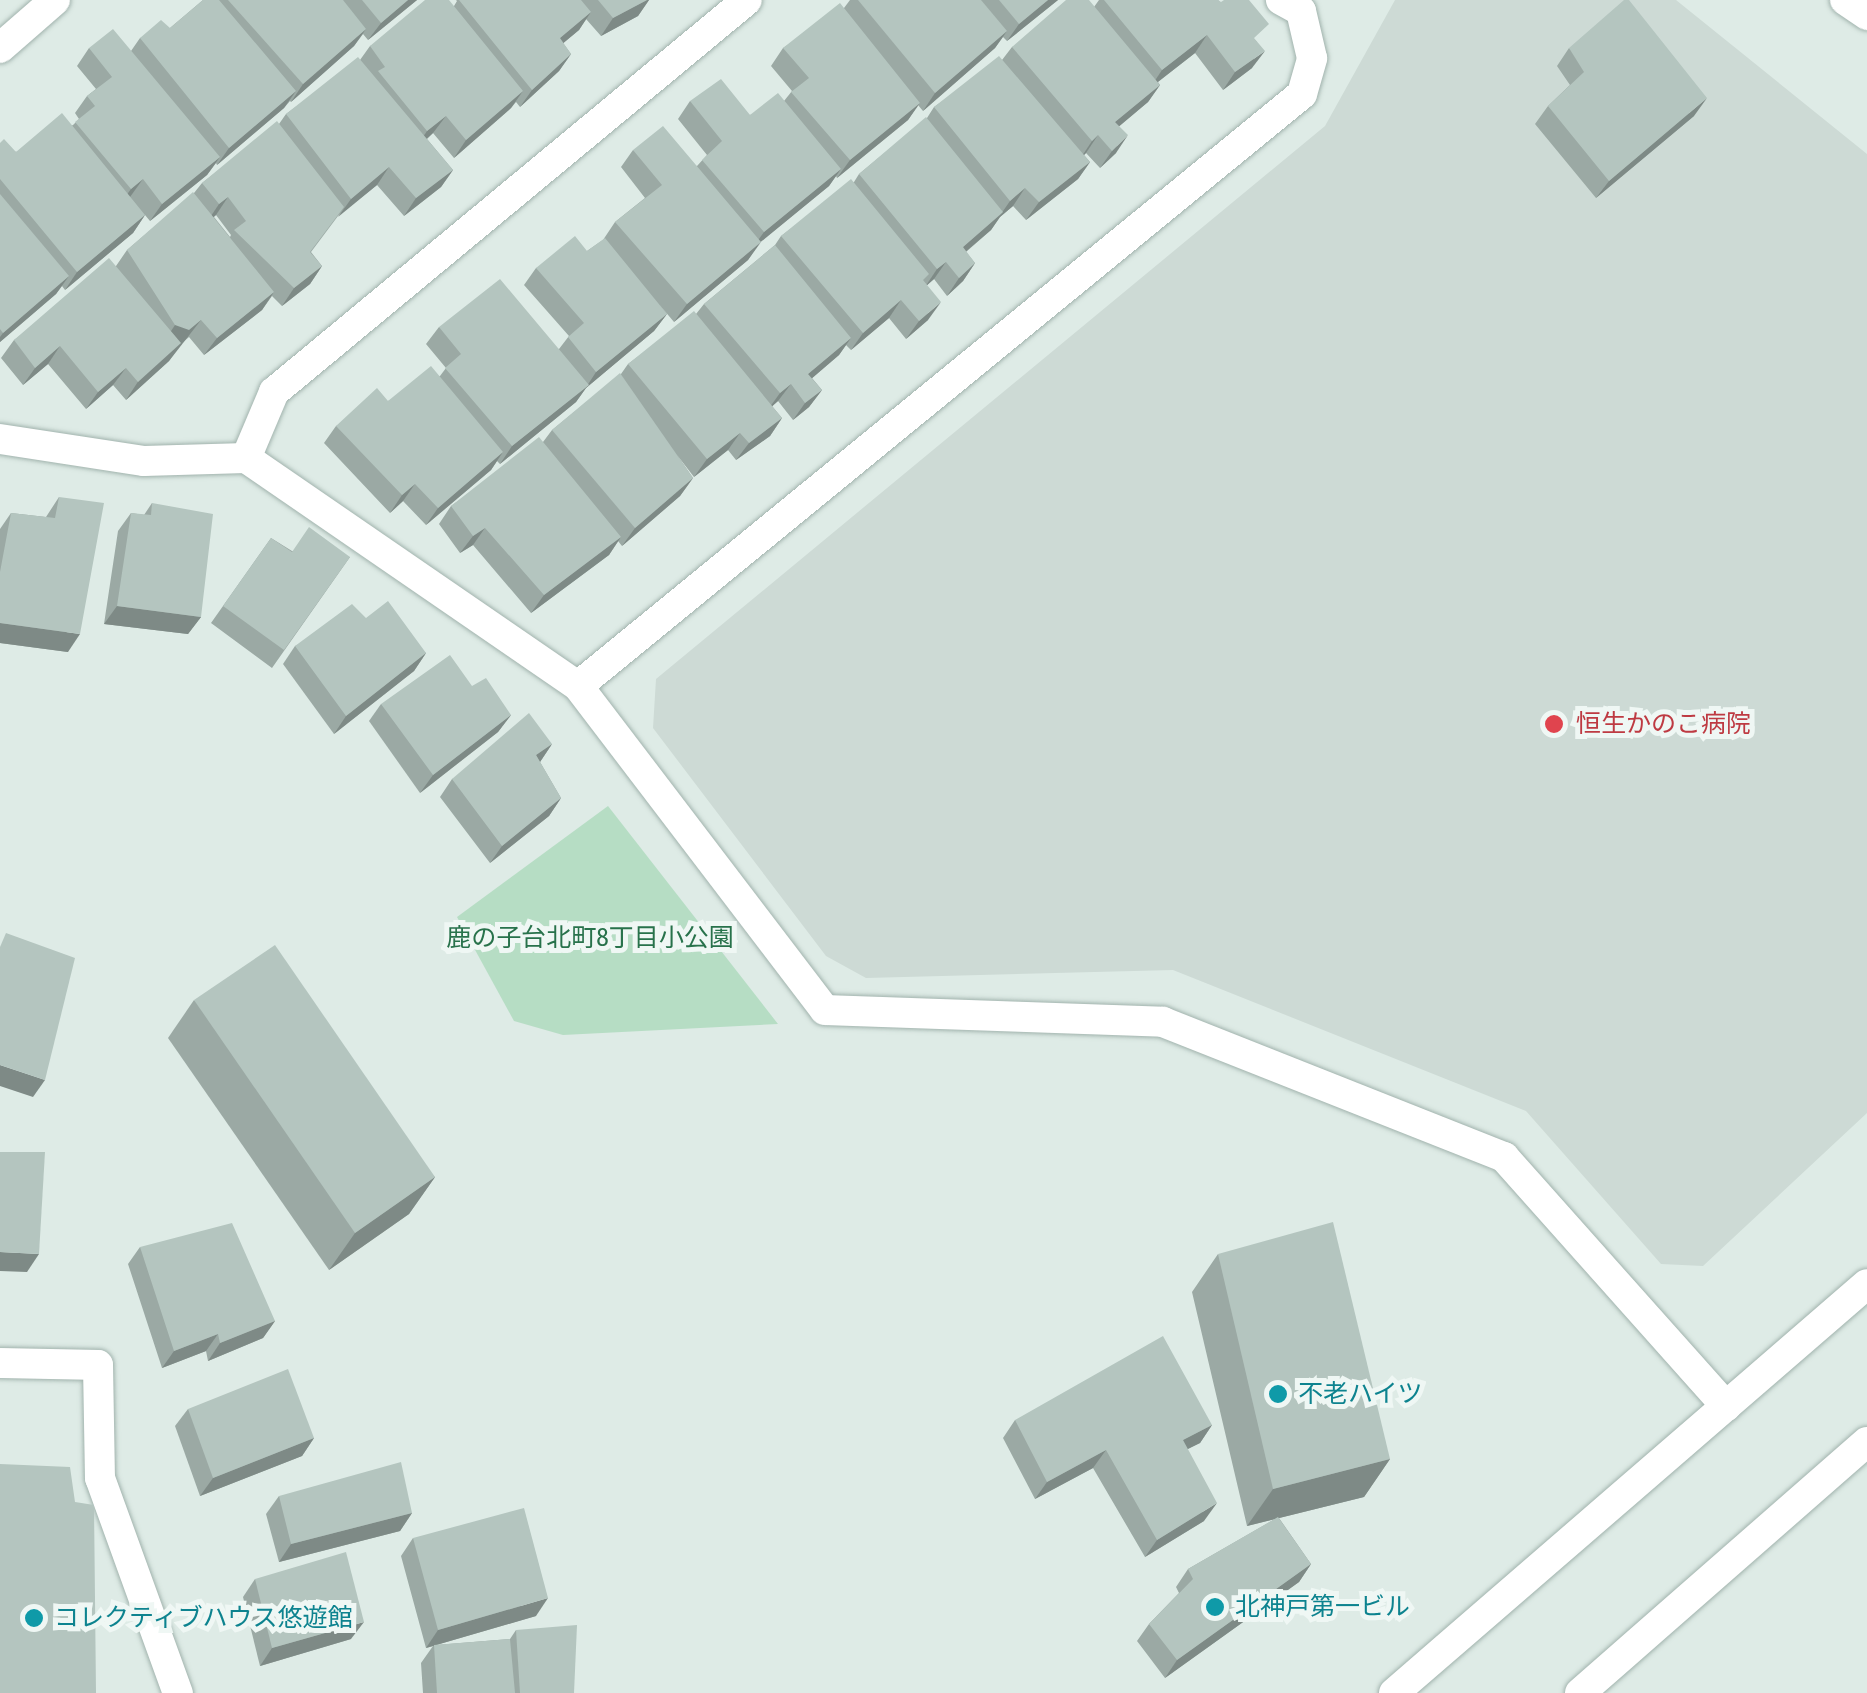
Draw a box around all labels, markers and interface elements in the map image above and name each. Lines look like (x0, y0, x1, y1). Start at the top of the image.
place label: 恒生かのこ病院 (1576, 709, 1751, 739)
marker: 恒生かのこ病院 (1541, 711, 1567, 737)
park label: 鹿の子台北町8丁目小公園 (446, 923, 734, 953)
place label: 不老ハイツ (1298, 1379, 1423, 1409)
marker: 不老ハイツ (1267, 1383, 1289, 1405)
place label: 北神戸第一ビル (1235, 1592, 1410, 1622)
marker: 北神戸第一ビル (1204, 1596, 1226, 1618)
place label: コレクティブハウス悠遊館 (54, 1603, 354, 1633)
marker: コレクティブハウス悠遊館 (23, 1607, 45, 1629)

